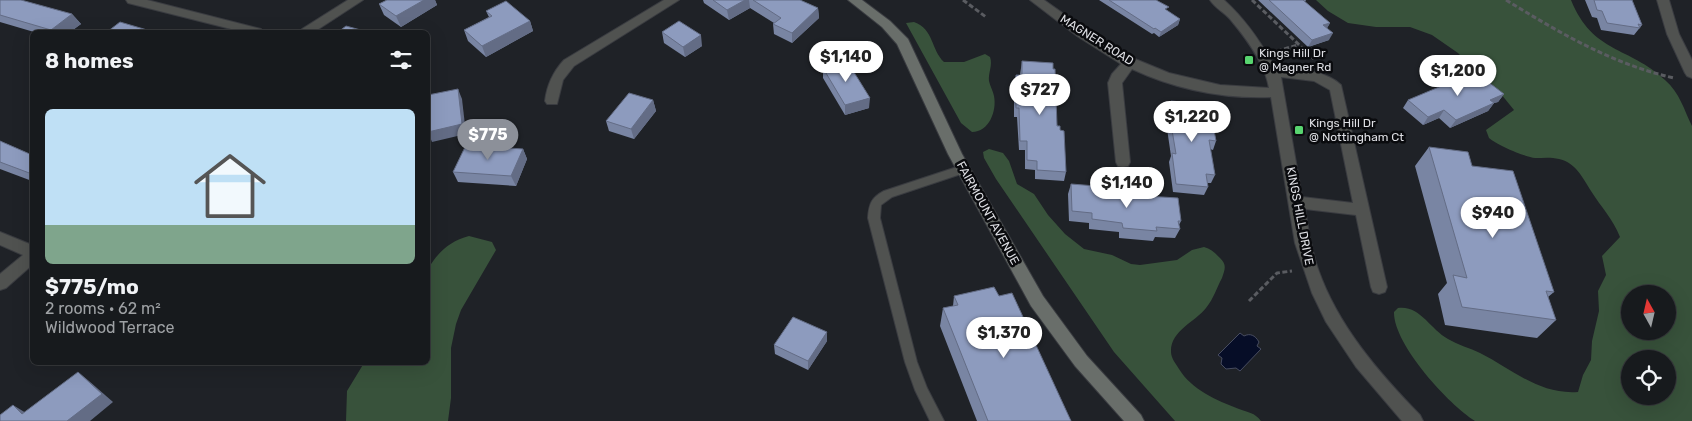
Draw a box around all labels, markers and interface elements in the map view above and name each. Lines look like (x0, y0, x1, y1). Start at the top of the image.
street label: MAGNER ROAD (1058, 12, 1136, 68)
pin: $1,140 (805, 41, 887, 83)
icon: filters (387, 46, 415, 74)
place label: Kings Hill Dr @ Magner Rd (1259, 46, 1331, 74)
text: $1,140 (820, 47, 872, 66)
text: 8 homes (45, 48, 134, 73)
marker: Kings Hill Dr @ Magner Rd (1243, 54, 1255, 66)
pin: $1,200 (1417, 54, 1499, 97)
text: $1,200 (1430, 61, 1486, 80)
pin: $727 (1010, 74, 1070, 116)
text: $727 (1020, 80, 1060, 99)
pin: $1,220 (1151, 100, 1233, 143)
text: $1,220 (1165, 107, 1219, 126)
place label: Kings Hill Dr @ Nottingham Ct (1309, 116, 1404, 144)
pin: $775 (458, 119, 518, 161)
marker: Kings Hill Dr @ Nottingham Ct (1293, 124, 1305, 136)
text: $775 (468, 125, 508, 144)
icon: home (185, 141, 275, 231)
street label: FAIRMOUNT AVENUE (954, 159, 1022, 267)
pin: $1,140 (1086, 166, 1168, 209)
street label: KINGS HILL DRIVE (1284, 166, 1316, 266)
text: $1,140 (1101, 173, 1153, 192)
pin: $940 (1463, 196, 1523, 239)
text: $940 (1472, 203, 1514, 222)
text: $775/mo (45, 274, 139, 299)
north arrow (1621, 285, 1676, 340)
map controls (1621, 285, 1676, 405)
text: 2 rooms · 62 m² (45, 299, 161, 318)
pin: $1,370 (963, 316, 1045, 359)
text: Wildwood Terrace (45, 318, 174, 337)
text: $1,370 (977, 323, 1031, 342)
button: locate (1621, 350, 1676, 405)

